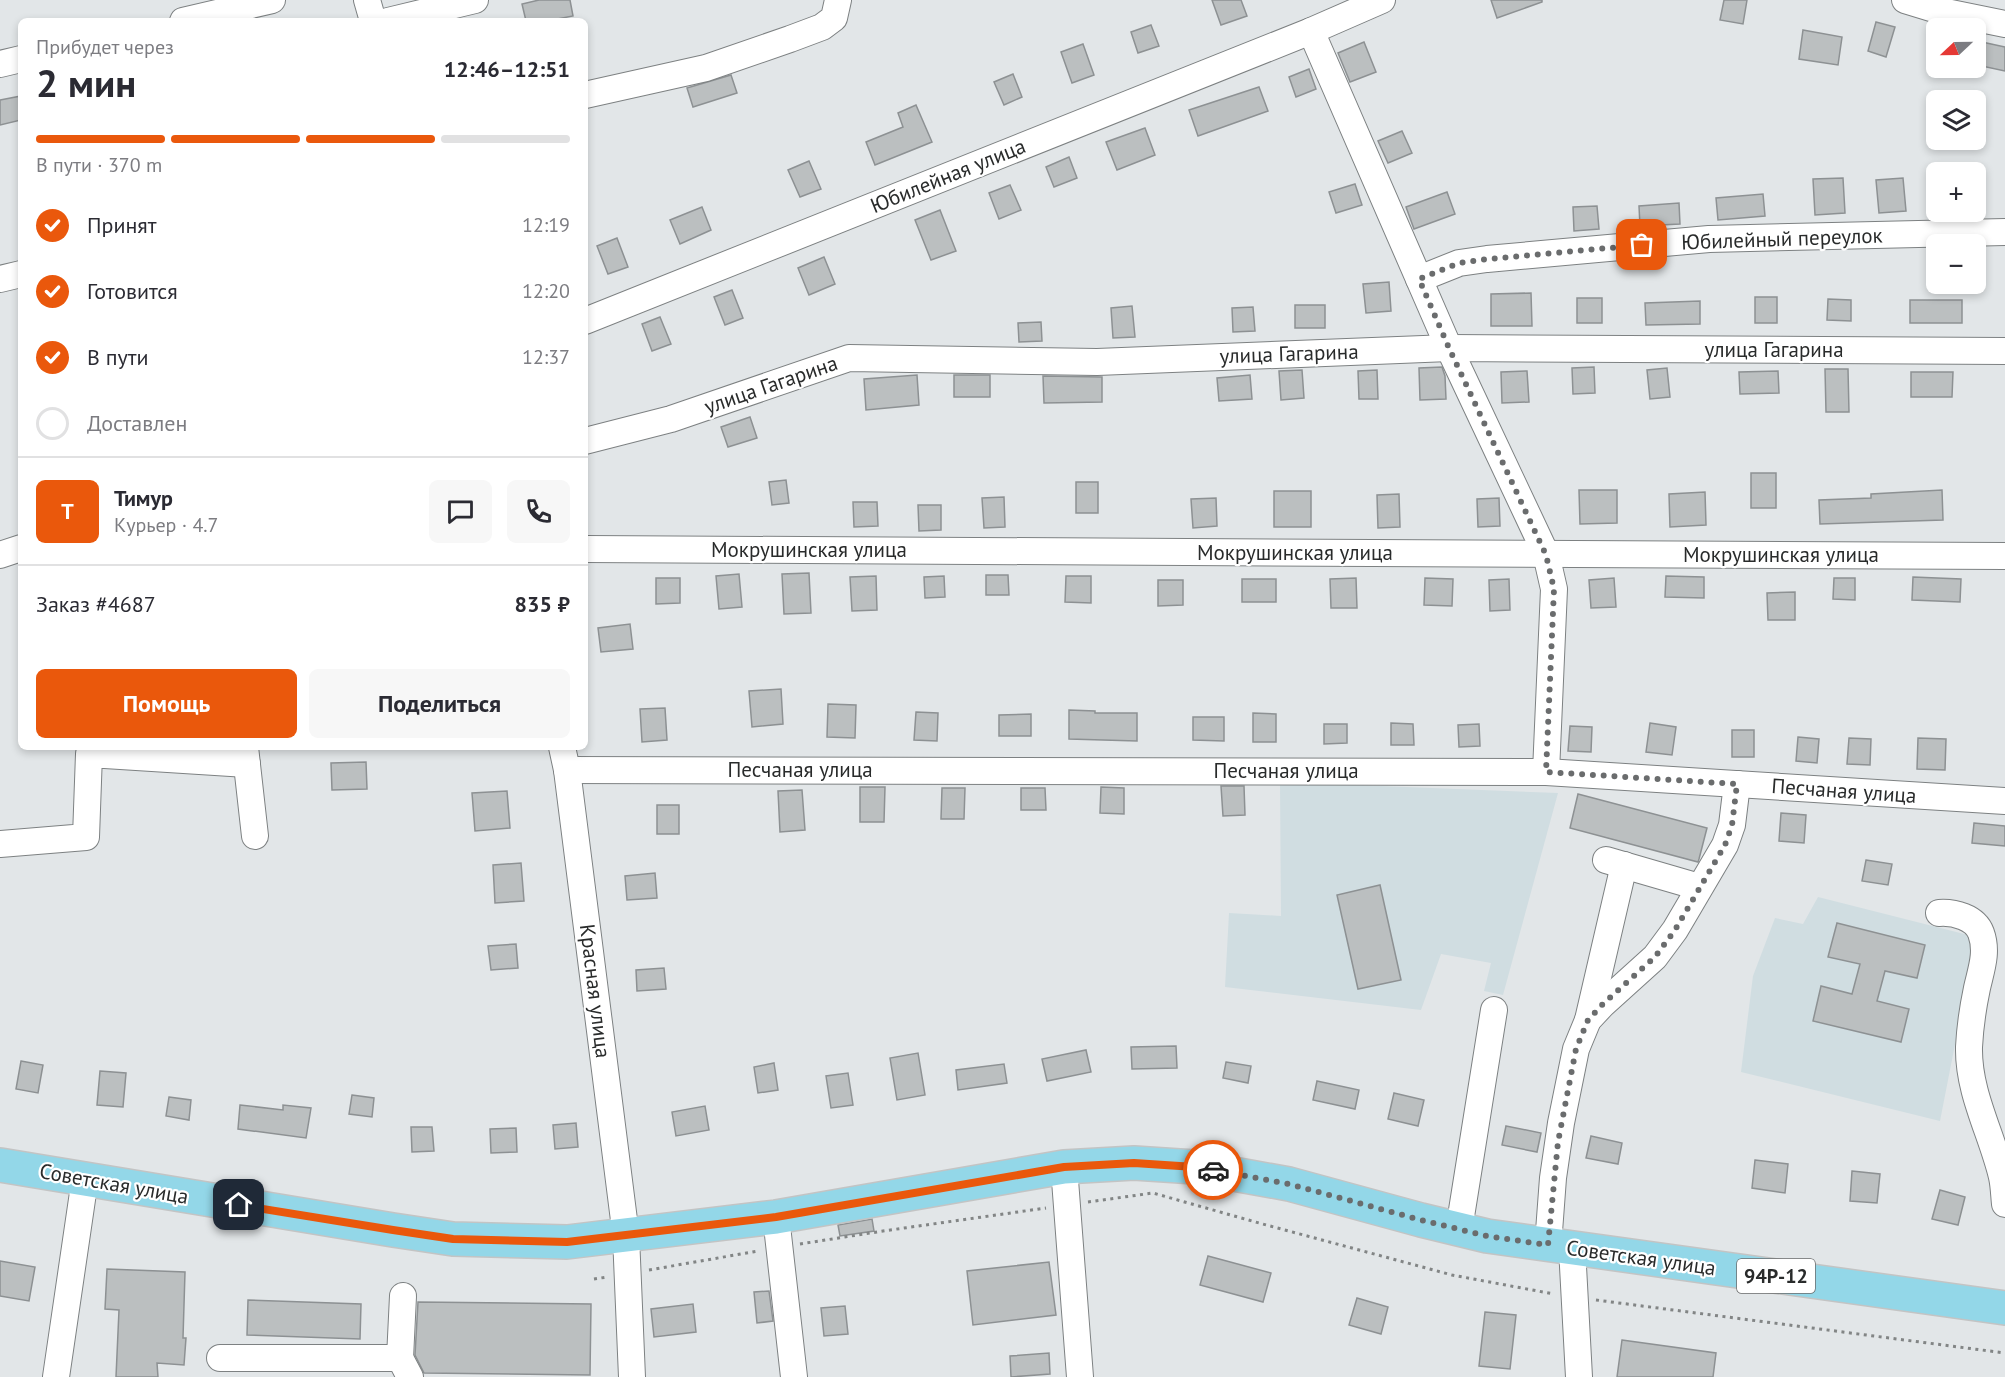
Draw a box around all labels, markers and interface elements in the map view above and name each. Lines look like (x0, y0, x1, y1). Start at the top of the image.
north arrow (1926, 18, 1986, 78)
map controls (1926, 18, 1986, 294)
text: Прибудет через (36, 34, 174, 60)
text: 12:46–12:51 (444, 55, 570, 83)
text: 2 мин (36, 57, 136, 108)
button: layers (1926, 90, 1986, 150)
street label: Юбилейная улица (866, 132, 1029, 219)
text: В пути · 370 m (36, 152, 162, 178)
button: + (1926, 162, 1986, 222)
icon: check (36, 209, 69, 242)
text: Принят (87, 211, 157, 239)
text: 12:19 (522, 212, 570, 238)
pin (1616, 219, 1667, 270)
street label: Юбилейный переулок (1681, 221, 1883, 256)
icon: bag (1625, 228, 1658, 261)
button: − (1926, 234, 1986, 294)
icon: check (36, 275, 69, 308)
text: Готовится (87, 277, 178, 305)
text: 12:20 (522, 278, 570, 304)
street label: улица Гагарина (1704, 336, 1844, 363)
street label: улица Гагарина (1219, 338, 1359, 369)
icon: check (36, 341, 69, 374)
text: В пути (87, 343, 149, 371)
text: 12:37 (522, 344, 570, 370)
street label: улица Гагарина (701, 349, 841, 420)
text: Доставлен (87, 409, 187, 437)
button: chat (429, 480, 492, 543)
button: phone (507, 480, 570, 543)
text: Тимур (114, 484, 173, 512)
text: Т (61, 497, 74, 525)
text: Курьер · 4.7 (114, 512, 218, 538)
street label: Мокрушинская улица (711, 536, 907, 563)
street label: Мокрушинская улица (1197, 539, 1393, 566)
street label: Мокрушинская улица (1683, 541, 1879, 568)
text: Заказ #4687 (36, 590, 156, 618)
text: 835 ₽ (515, 590, 570, 618)
button: Помощь (36, 669, 297, 738)
button: Поделиться (309, 669, 570, 738)
street label: Песчаная улица (727, 756, 873, 783)
street label: Песчаная улица (1213, 757, 1359, 784)
street label: Песчаная улица (1771, 772, 1917, 809)
street label: Красная улица (574, 922, 617, 1060)
courier (1183, 1140, 1243, 1200)
icon: car (1197, 1154, 1230, 1187)
street label: Советская улица (38, 1157, 191, 1210)
pin (213, 1179, 264, 1230)
icon: home (222, 1188, 255, 1221)
street label: Советская улица (1565, 1234, 1718, 1281)
road number: 94Р-12 (1737, 1259, 1815, 1293)

